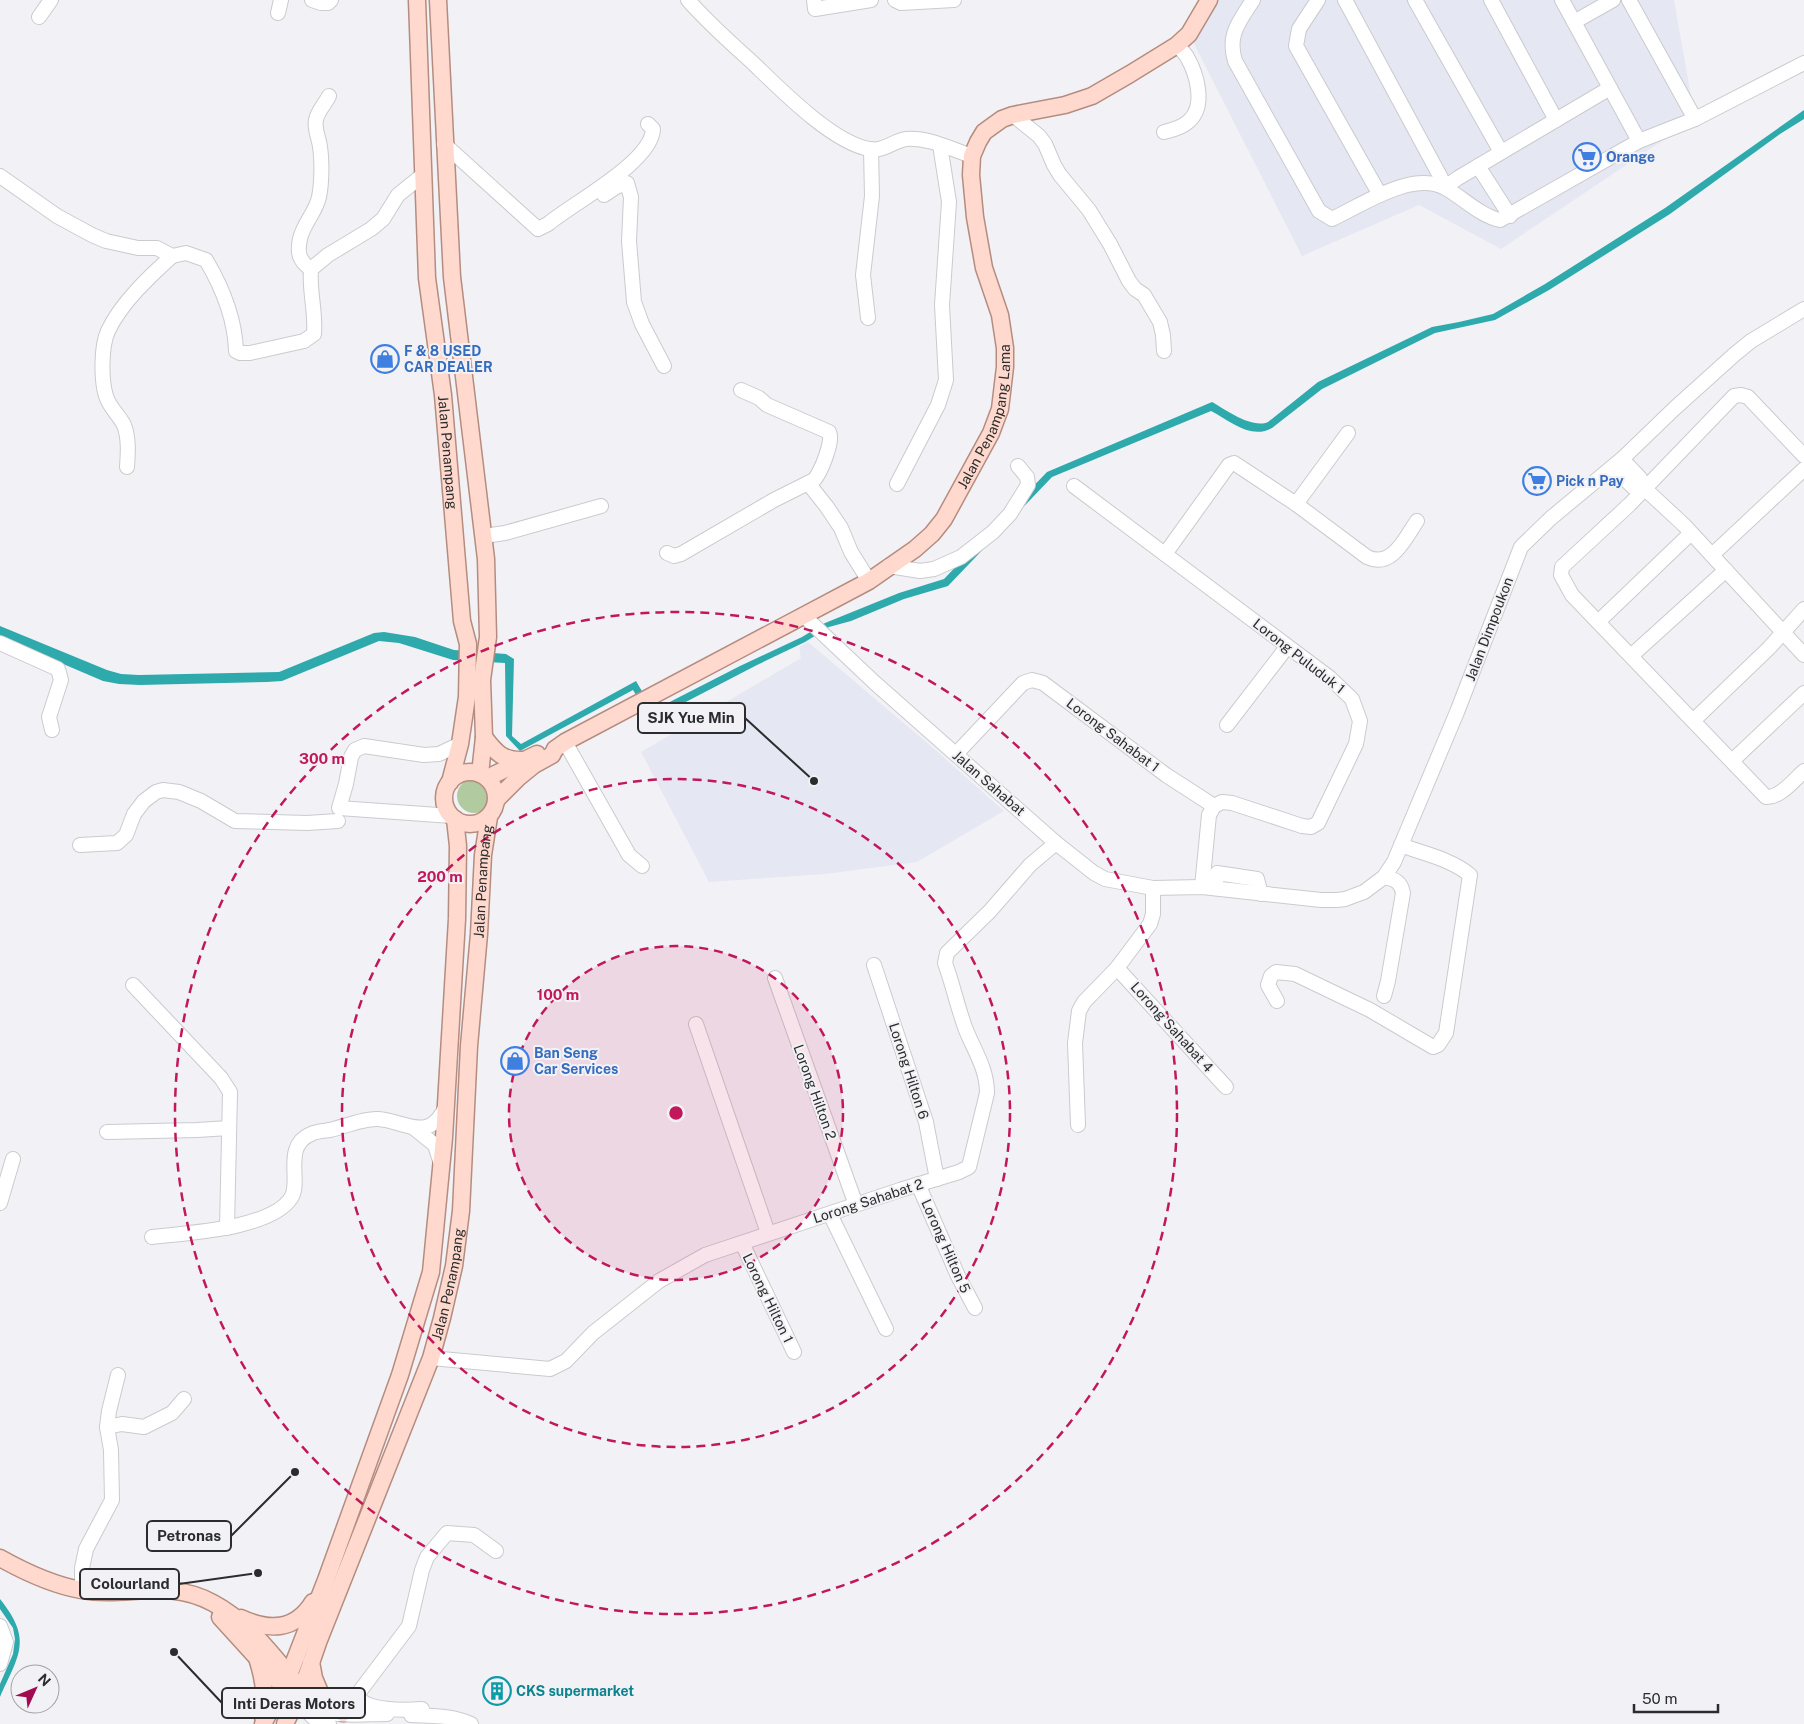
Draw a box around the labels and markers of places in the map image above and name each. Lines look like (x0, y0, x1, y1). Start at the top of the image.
supermarket icon: Orange (1572, 142, 1602, 172)
place label: Orange (1606, 149, 1655, 165)
place label: F & 8 USED CAR DEALER (404, 343, 493, 375)
shop icon: F & 8 USED CAR DEALER (370, 344, 400, 374)
supermarket icon: Pick n Pay (1522, 466, 1552, 496)
place label: Pick n Pay (1556, 473, 1624, 489)
callout: SJK Yue Min (638, 703, 745, 733)
place label: Ban Seng Car Services (534, 1045, 618, 1077)
shop icon: Ban Seng Car Services (500, 1046, 530, 1076)
centre of rings (667, 1104, 685, 1122)
callout: Petronas (147, 1521, 231, 1551)
callout: Colourland (80, 1569, 179, 1599)
building icon: CKS supermarket (482, 1676, 512, 1706)
place label: CKS supermarket (516, 1683, 634, 1699)
callout: Inti Deras Motors (222, 1688, 365, 1718)

